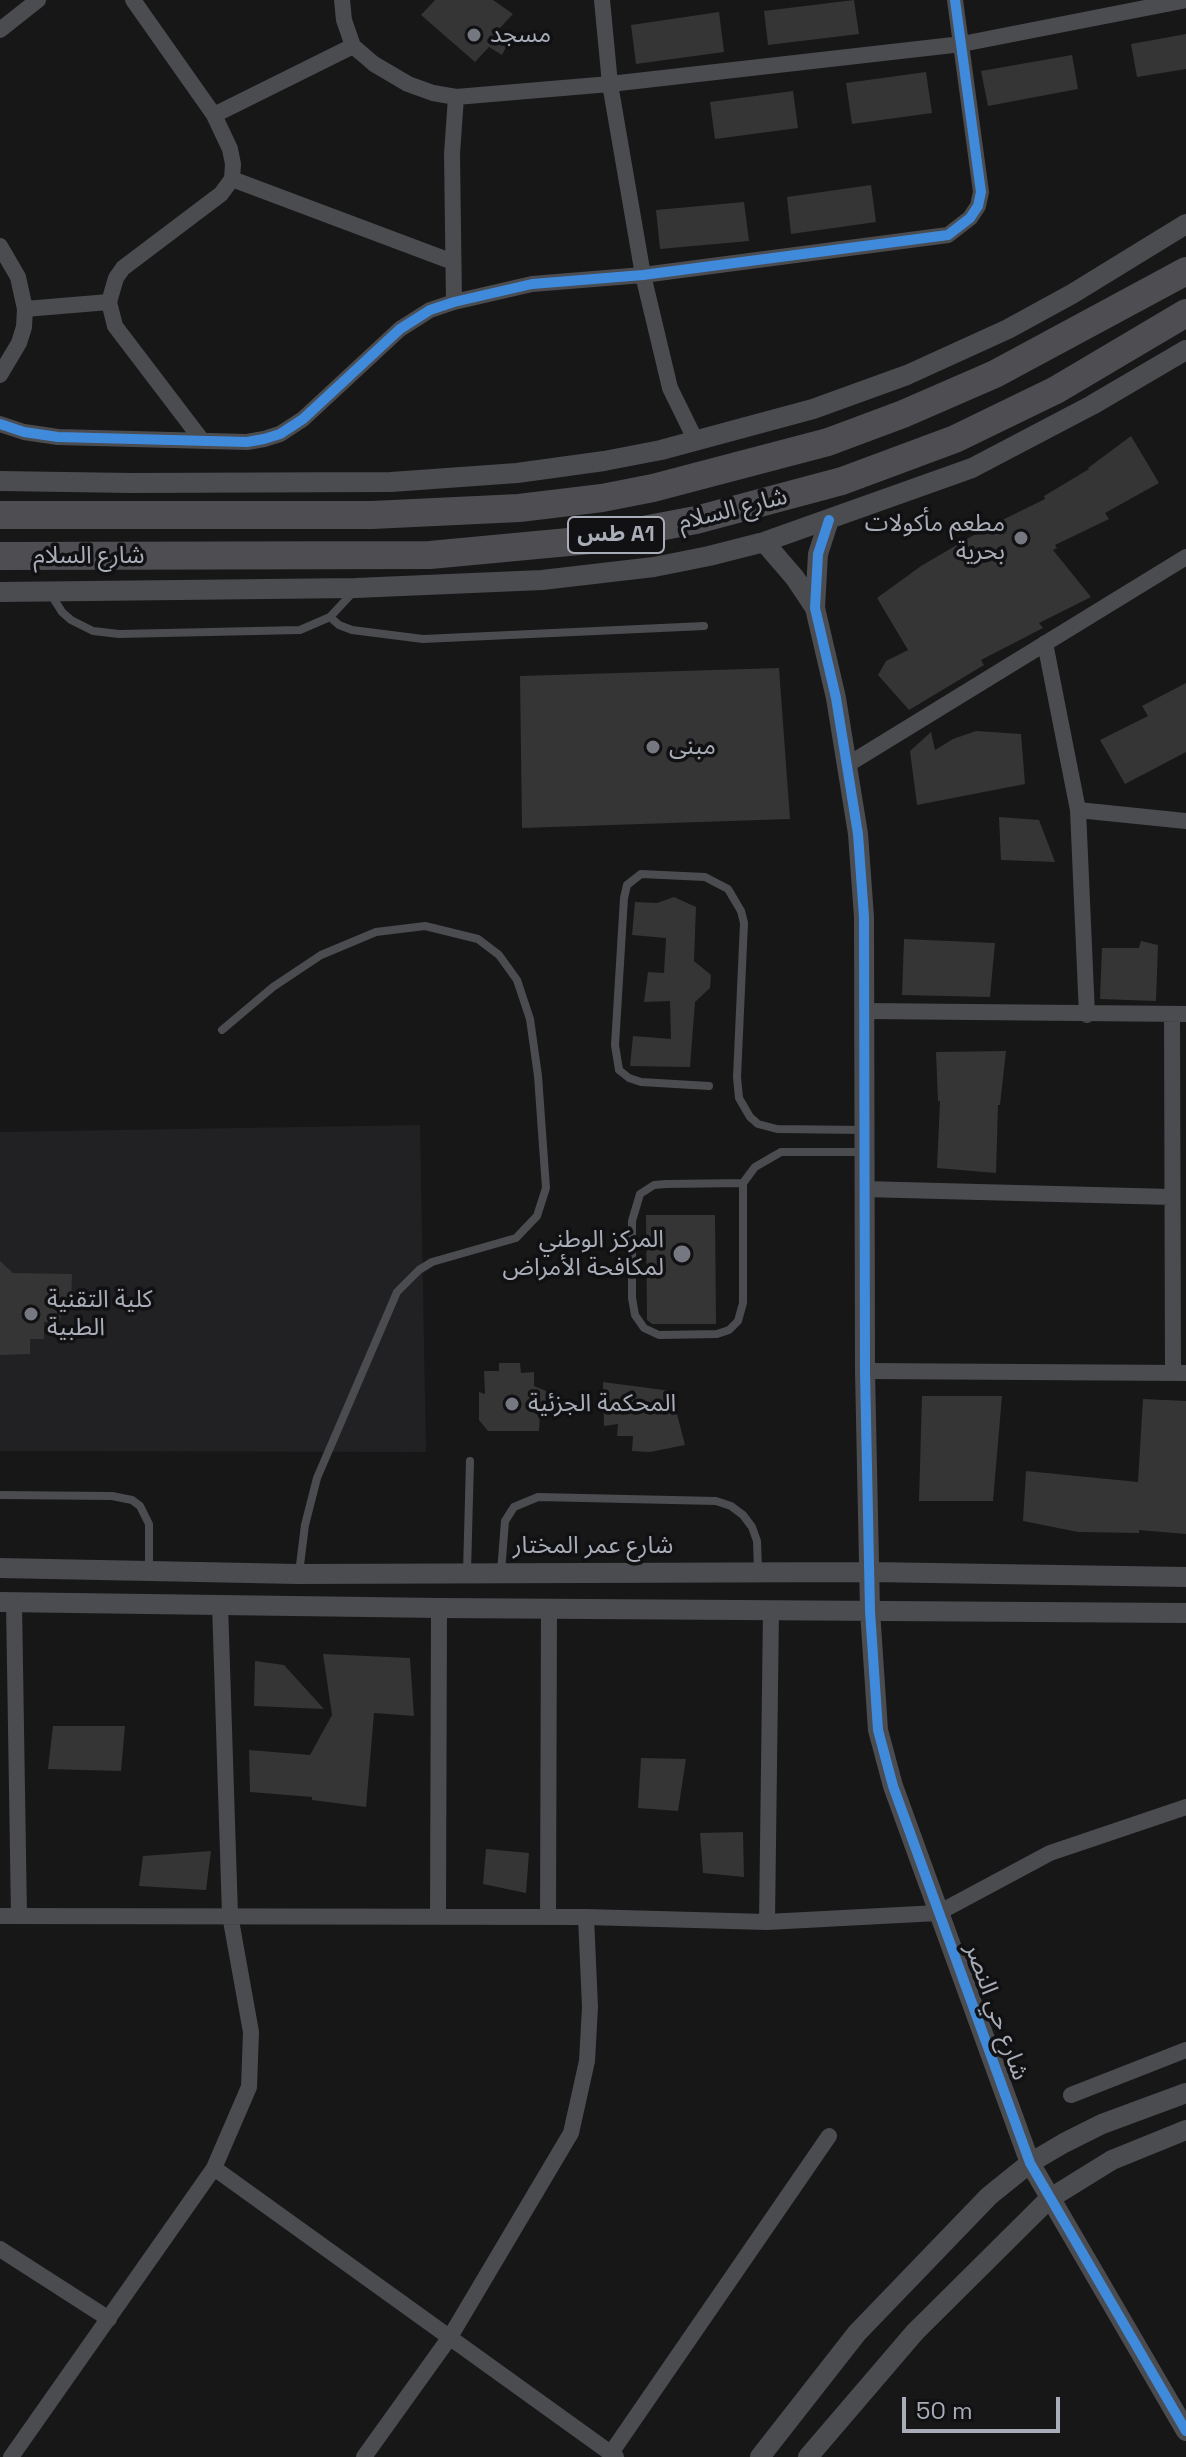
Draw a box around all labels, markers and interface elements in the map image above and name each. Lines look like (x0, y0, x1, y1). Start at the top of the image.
place label: مسجد (490, 21, 551, 49)
marker: مسجد (465, 26, 483, 44)
street label: شارع السلام (676, 483, 790, 537)
place label: مطعم مأكولات بحرية (865, 510, 1005, 566)
road number: طس A1 (568, 517, 664, 553)
marker: مطعم مأكولات بحرية (1012, 529, 1030, 547)
street label: شارع السلام (33, 542, 145, 570)
place label: مبنى (669, 733, 716, 761)
marker: مبنى (644, 738, 662, 756)
place label: المركز الوطني لمكافحة الأمراض (503, 1226, 664, 1282)
marker: المركز الوطني لمكافحة الأمراض (671, 1243, 693, 1265)
place label: كلية التقنية الطبية (47, 1286, 153, 1342)
marker: كلية التقنية الطبية (22, 1305, 40, 1323)
place label: المحكمة الجزئية (528, 1390, 676, 1418)
marker: المحكمة الجزئية (503, 1395, 521, 1413)
street label: شارع عمر المختار (513, 1532, 673, 1560)
street label: شارع حي النصر (958, 1940, 1034, 2084)
scale bar (906, 2381, 1064, 2431)
text: 50 m (916, 2395, 973, 2426)

